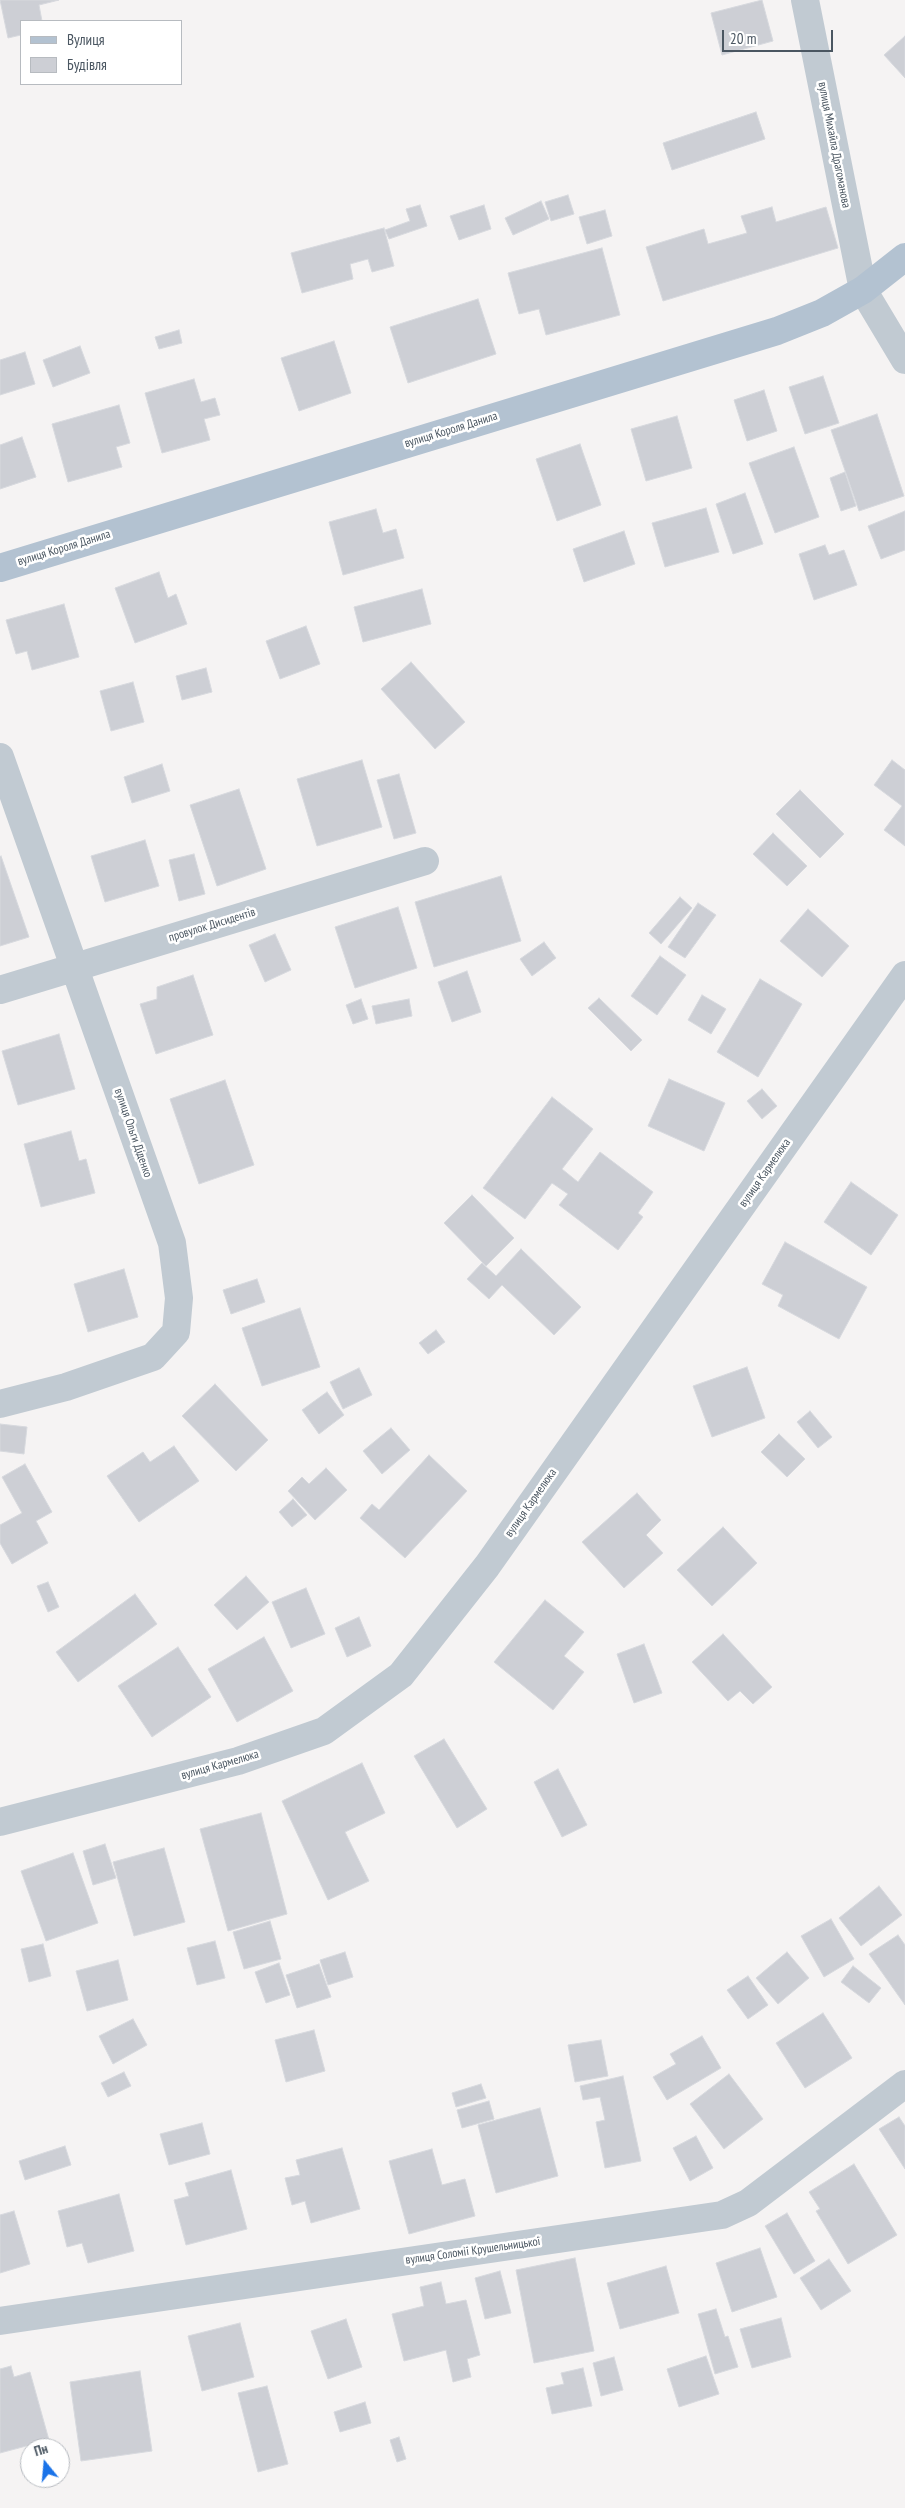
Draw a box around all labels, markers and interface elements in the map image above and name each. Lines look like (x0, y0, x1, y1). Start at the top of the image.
legend (20, 20, 182, 85)
scale bar (725, 20, 836, 52)
text: 20 m (730, 29, 756, 48)
text: Вулиця (67, 30, 105, 49)
text: Будівля (67, 55, 107, 74)
street label: вулиця Михайла Драгоманова (815, 81, 853, 209)
street label: вулиця Короля Данила (403, 409, 499, 451)
street label: вулиця Короля Данила (16, 527, 112, 569)
street label: провулок Дисидентів (167, 905, 257, 945)
street label: вулиця Ольги Діденко (111, 1087, 155, 1179)
street label: вулиця Кармелюка (736, 1136, 794, 1210)
street label: вулиця Кармелюка (502, 1466, 560, 1540)
street label: вулиця Кармелюка (180, 1747, 260, 1783)
street label: вулиця Соломії Крушельницької (405, 2234, 541, 2268)
north arrow (20, 2438, 70, 2488)
text: Пн (32, 2439, 50, 2460)

